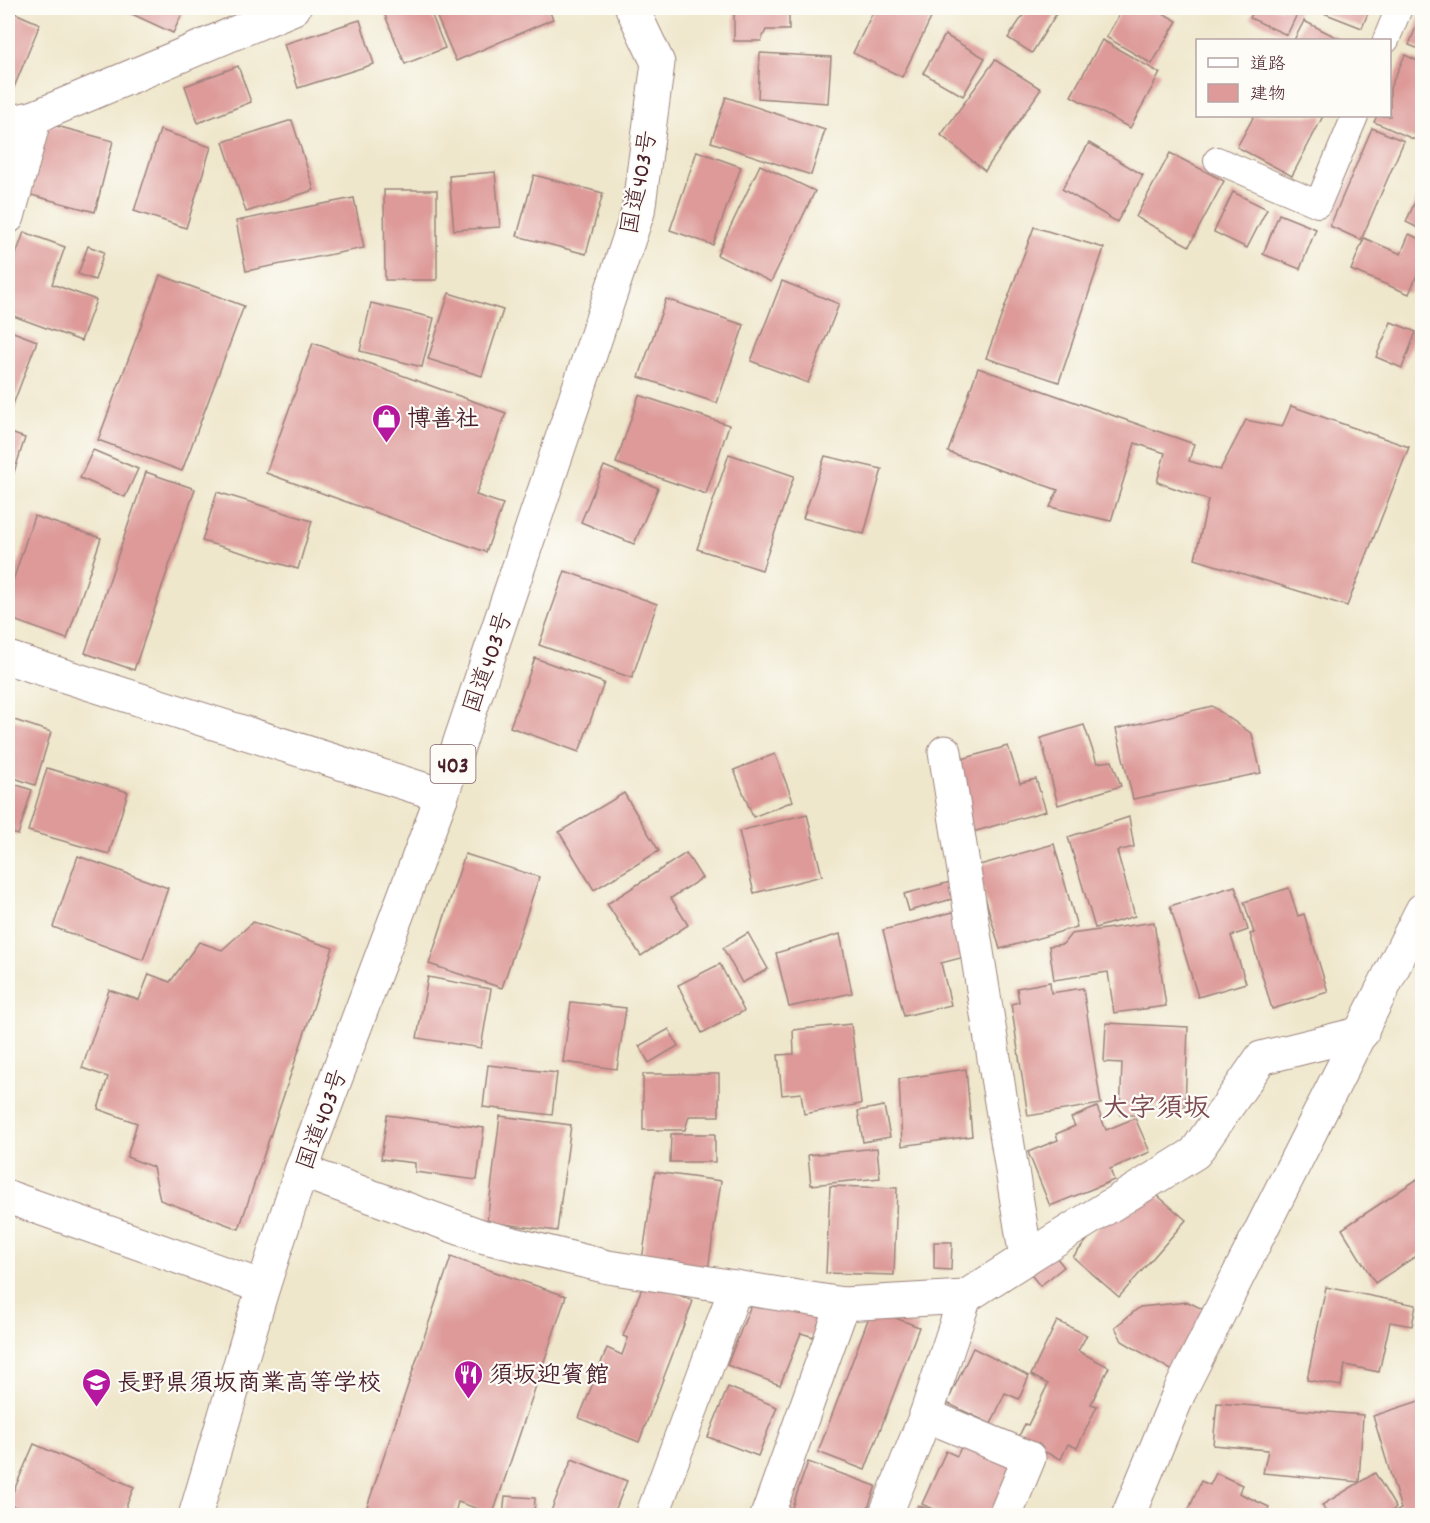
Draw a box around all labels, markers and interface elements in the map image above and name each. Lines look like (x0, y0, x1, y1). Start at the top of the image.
legend (1196, 39, 1391, 117)
text: 道路 (1250, 53, 1286, 78)
text: 建物 (1250, 83, 1286, 108)
street label: 国道403号 (614, 127, 668, 238)
shop icon: 博善社 (370, 402, 402, 444)
place label: 博善社 (407, 404, 479, 438)
street label: 国道403号 (457, 607, 523, 718)
road number: 403 (430, 745, 476, 783)
street label: 国道403号 (290, 1065, 358, 1176)
district label: 大字須坂 (1102, 1091, 1210, 1130)
restaurant icon: 須坂迎賓館 (452, 1358, 484, 1400)
place label: 須坂迎賓館 (489, 1360, 609, 1394)
school or university icon: 長野県須坂商業高等学校 (80, 1366, 112, 1408)
place label: 長野県須坂商業高等学校 (117, 1368, 381, 1402)

